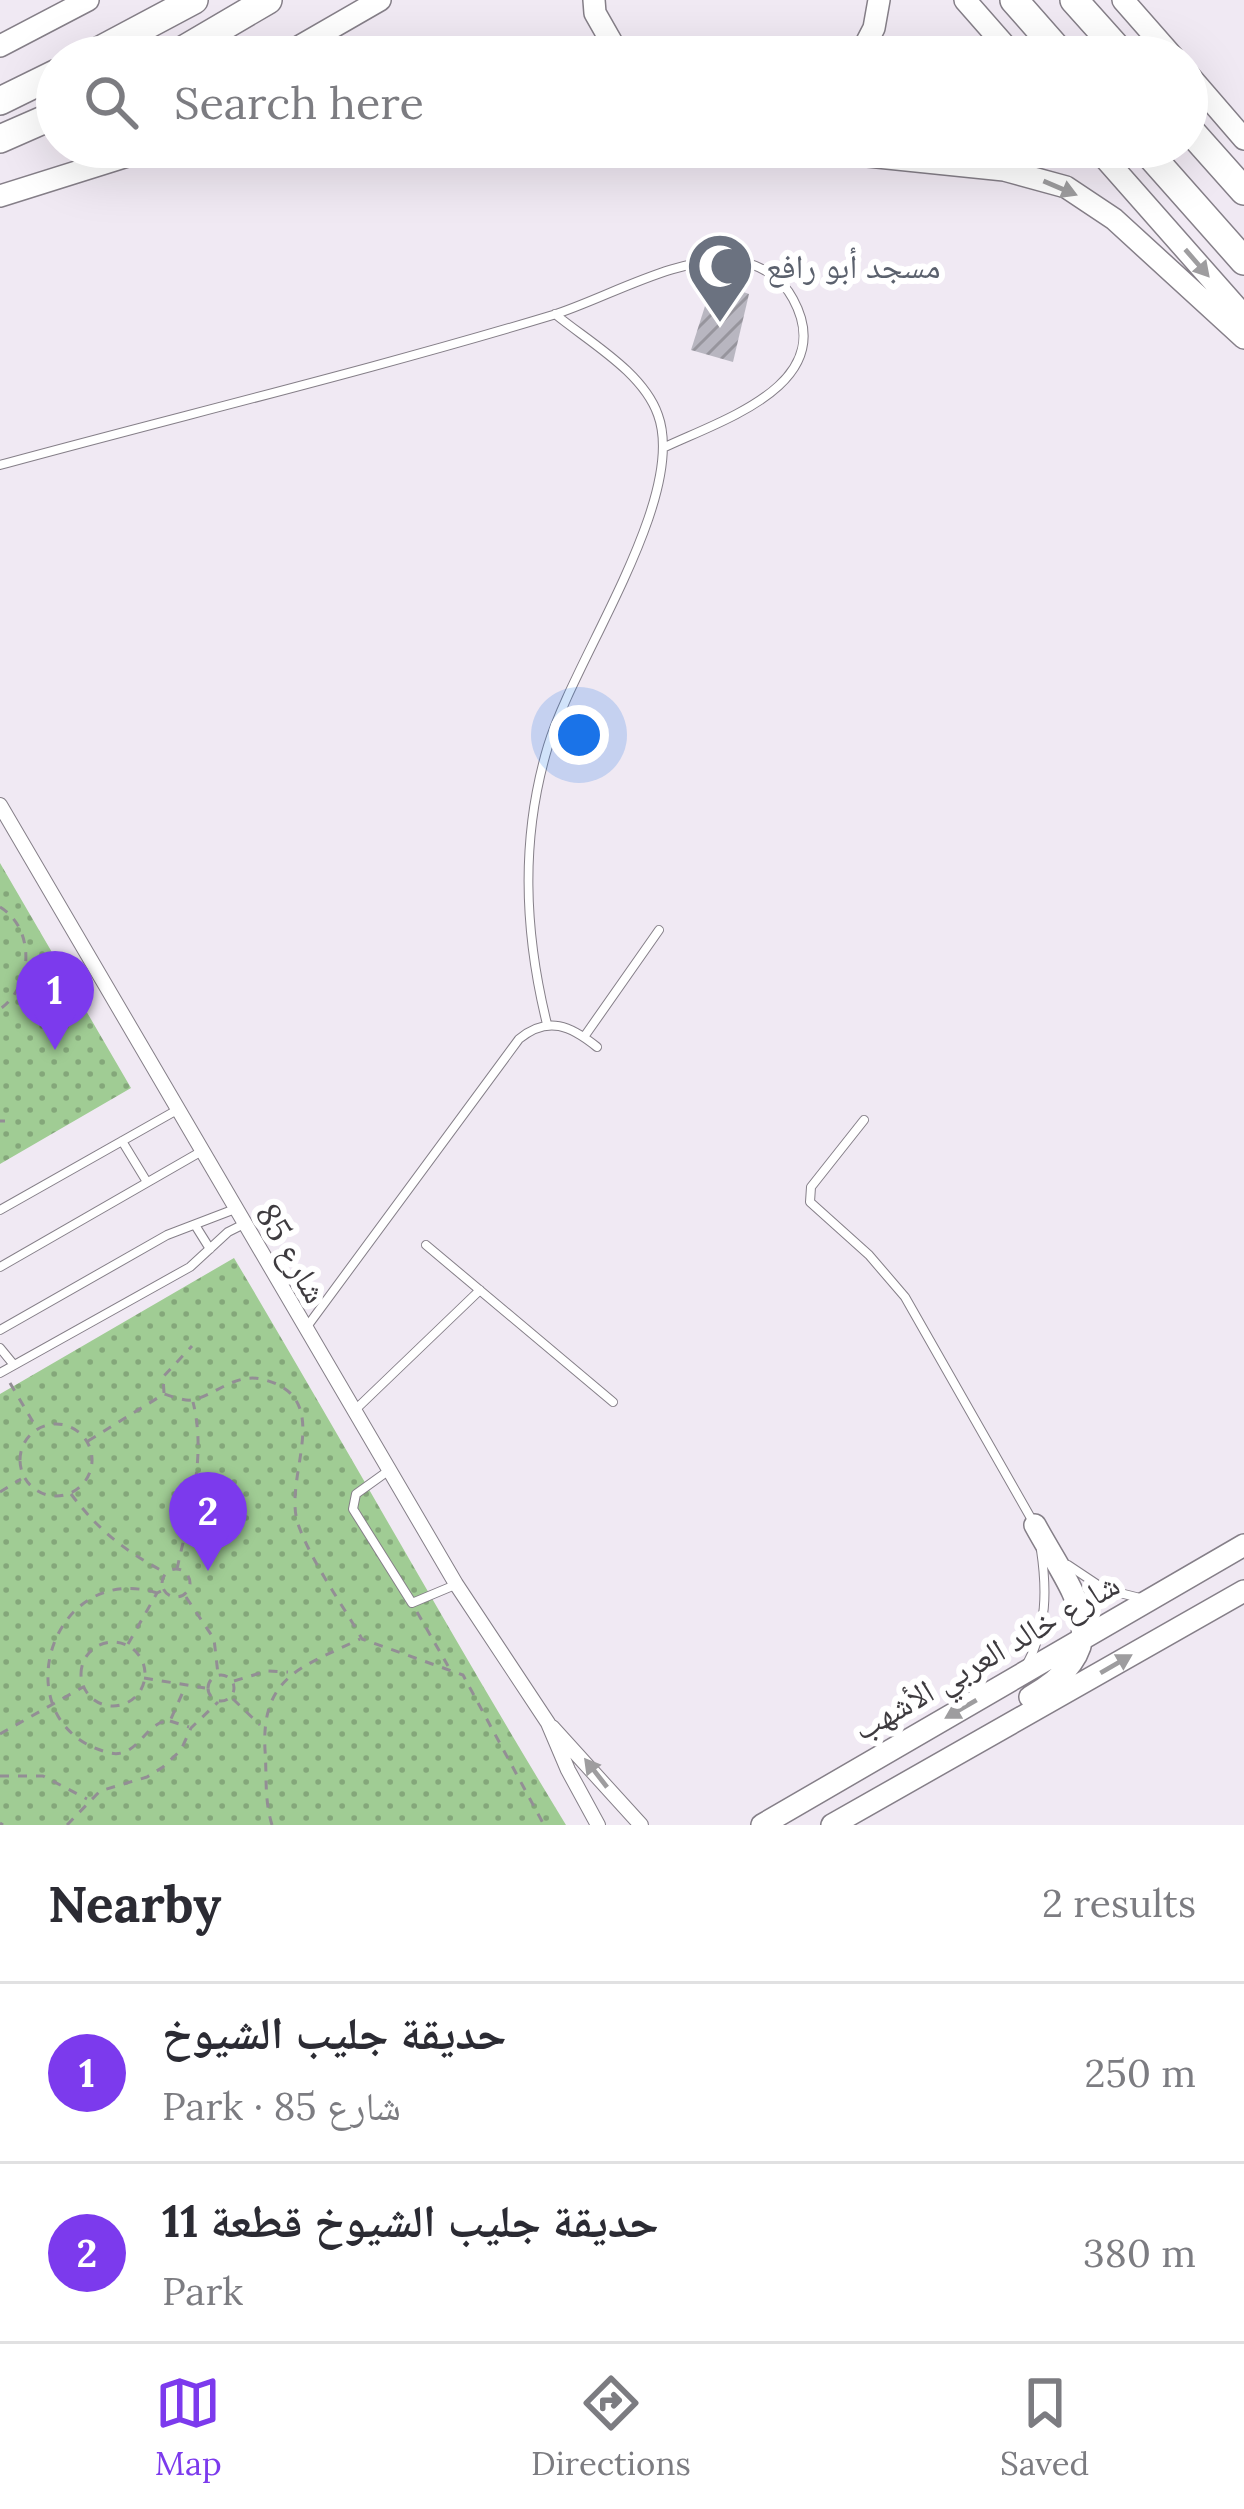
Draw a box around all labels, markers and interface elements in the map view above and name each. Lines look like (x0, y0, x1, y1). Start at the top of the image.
search box (36, 36, 1208, 168)
icon: search (78, 69, 144, 135)
text: Search here (174, 74, 424, 131)
one-way arrow (1043, 179, 1079, 198)
mosque icon: مسجد أبو رافع (685, 231, 755, 325)
place label: مسجد أبو رافع (766, 245, 940, 288)
one-way arrow (1183, 248, 1210, 278)
your location (549, 705, 609, 765)
pin: 1 (16, 951, 94, 1050)
street label: شارع 85 (247, 1196, 337, 1310)
pin: 2 (169, 1472, 247, 1571)
street label: شارع خالد العربي الأشهب (845, 1563, 1129, 1754)
one-way arrow (1100, 1654, 1133, 1675)
one-way arrow (944, 1698, 978, 1719)
one-way arrow (584, 1757, 609, 1788)
text: Nearby (48, 1871, 221, 1936)
text: 2 results (1042, 1878, 1196, 1928)
text: حديقة جليب الشيوخ (162, 2004, 506, 2061)
text: 1 (79, 2048, 95, 2098)
text: 250 m (1084, 2048, 1196, 2098)
text: Park · شارع 85 (162, 2081, 401, 2131)
text: حديقة جليب الشيوخ قطعة 11 (162, 2192, 659, 2249)
text: 2 (77, 2228, 97, 2278)
text: 380 m (1083, 2228, 1196, 2278)
text: Park (162, 2266, 243, 2316)
tab: Map (155, 2370, 222, 2484)
tab: Directions (531, 2370, 691, 2484)
tab: Saved (1000, 2370, 1089, 2484)

